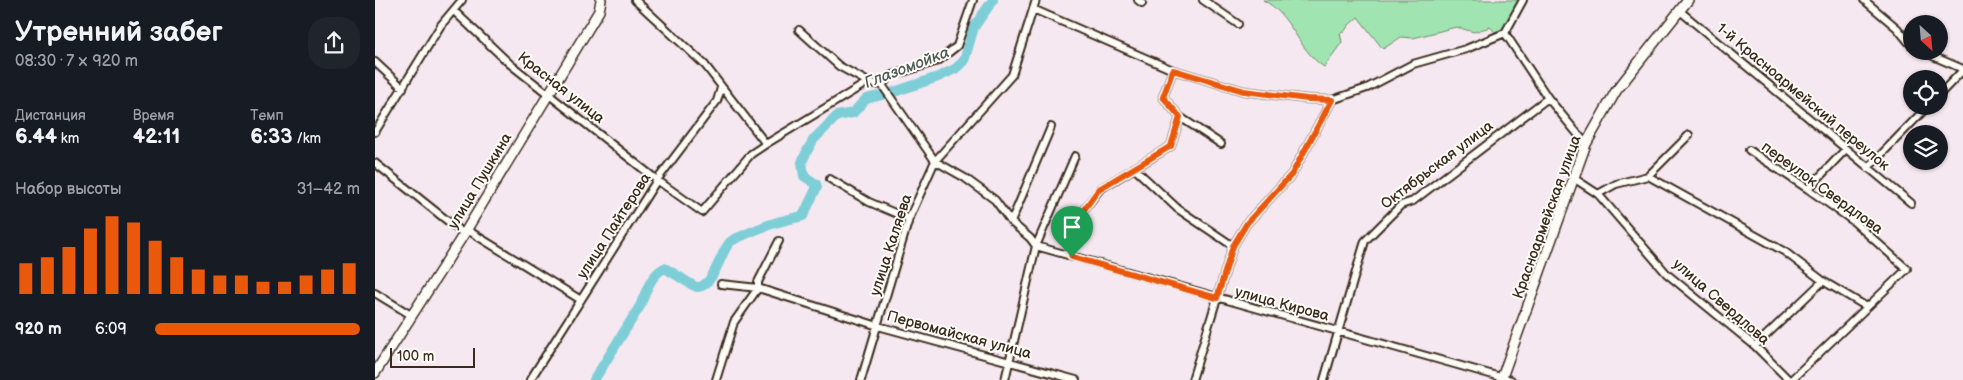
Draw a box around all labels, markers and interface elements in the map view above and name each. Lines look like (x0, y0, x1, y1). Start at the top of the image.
north arrow (1903, 15, 1947, 60)
map controls (1903, 15, 1948, 170)
text: Утренний забег (15, 16, 223, 49)
button: share (308, 17, 360, 69)
street label: 1-й Красноармейский переулок (1713, 19, 1893, 175)
water label: Глазомойка (862, 43, 952, 93)
street label: Красная улица (514, 48, 609, 128)
text: 08:30 · 7 × 920 m (15, 52, 138, 71)
button: locate (1903, 70, 1948, 115)
text: Дистанция (15, 107, 86, 124)
text: Время (133, 107, 174, 124)
text: Темп (250, 107, 284, 124)
street label: Октябрьская улица (1377, 116, 1497, 214)
text: 6.44 (15, 124, 57, 149)
text: 42:11 (133, 124, 180, 149)
text: 6:33 (250, 124, 293, 149)
button: layers (1903, 125, 1948, 170)
street label: улица Пушкина (444, 129, 516, 233)
text: km (57, 130, 79, 147)
text: /km (293, 130, 321, 147)
street label: Красноармейская улица (1509, 133, 1585, 301)
street label: переулок Свердлова (1757, 137, 1887, 239)
street label: улица Пайтерова (573, 169, 655, 283)
text: Набор высоты (15, 180, 122, 199)
text: 31–42 m (297, 180, 360, 199)
street label: улица Каляева (866, 192, 916, 298)
pin (1051, 206, 1093, 257)
icon: arrive (1058, 213, 1086, 241)
street label: улица Свердлова (1669, 255, 1773, 349)
street label: улица Кирова (1233, 282, 1331, 326)
street label: Первомайская улица (885, 307, 1033, 363)
text: 920 m (15, 320, 62, 339)
text: 6:09 (95, 320, 127, 339)
scale bar (390, 345, 475, 368)
text: 100 m (397, 348, 434, 365)

